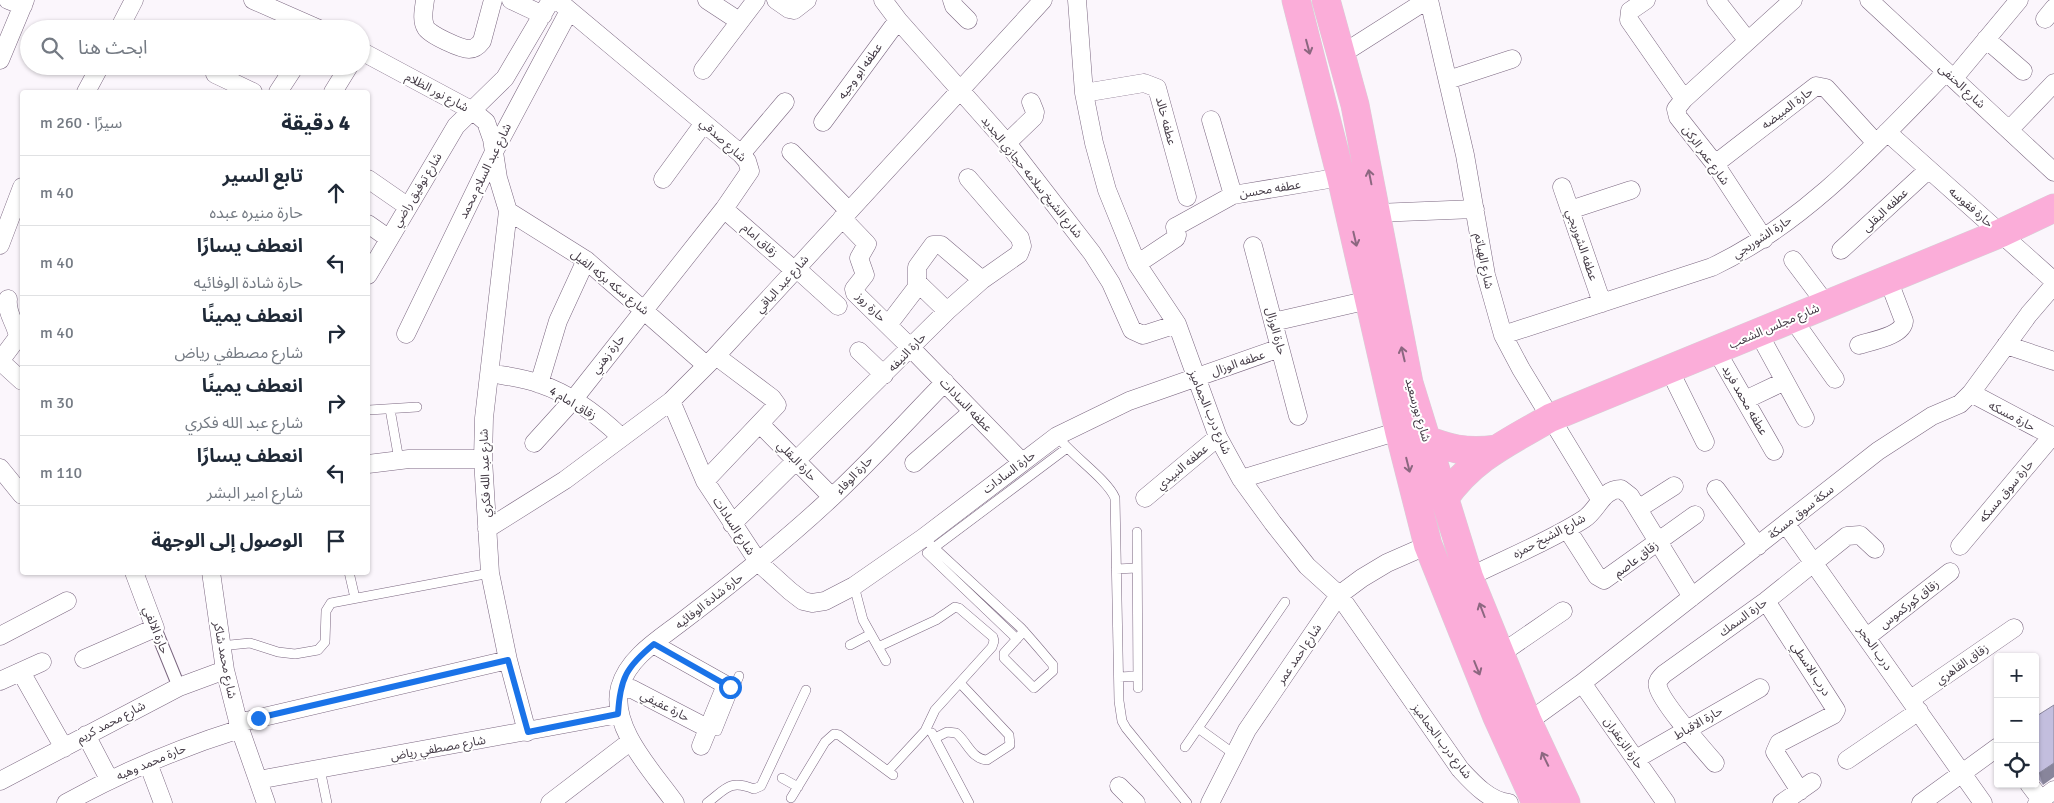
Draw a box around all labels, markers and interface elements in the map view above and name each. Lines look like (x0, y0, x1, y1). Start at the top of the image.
search box (20, 20, 370, 75)
icon: search (38, 34, 66, 62)
text: ابحث هنا (78, 36, 148, 60)
one-way arrow (1304, 39, 1314, 55)
street label: عطفه ابو وجيه (835, 40, 886, 102)
street label: شارع الحنفى (1934, 61, 1988, 113)
street label: شارع نور الظلام (402, 70, 471, 116)
street label: حارة المبيضه (1759, 84, 1816, 133)
street label: عطفه خالد (1152, 96, 1179, 147)
text: 4 دقيقة (281, 110, 350, 136)
text: سيرًا · 260 m (40, 113, 122, 133)
street label: شارع الشيخ سلامه حجازي الجديد (976, 113, 1086, 243)
street label: شارع صدقي (695, 116, 749, 166)
street label: شارع عبد السلام محمد (456, 121, 516, 222)
street label: شارع عمر الركن (1678, 122, 1732, 189)
street label: شارع توفيق راضي (389, 150, 447, 231)
text: تابع السير (223, 164, 303, 188)
one-way arrow (1365, 170, 1374, 186)
street label: عطفه محسن (1238, 177, 1302, 202)
icon: ahead (322, 179, 350, 207)
text: 40 m (40, 183, 74, 203)
street label: حارة فقوسه (1945, 184, 1996, 231)
street label: عطفه البقلى (1859, 185, 1911, 235)
text: حارة منيره عبده (210, 203, 303, 223)
street label: عطفه الشوربجي (1561, 207, 1601, 283)
street label: حارة الشوربجي (1730, 213, 1796, 264)
street label: زقاق امام (738, 220, 781, 261)
one-way arrow (1351, 230, 1360, 246)
street label: شارع الهياتم (1470, 232, 1496, 290)
text: انعطف يسارًا (197, 234, 303, 258)
street label: شارع سكه بركه الفيل (567, 246, 652, 319)
icon: left (322, 249, 350, 277)
street label: شارع عبد الباقي (752, 252, 814, 318)
text: 40 m (40, 253, 74, 273)
text: حارة شادة الوفائيه (193, 273, 303, 293)
street label: حارة روز (852, 289, 889, 325)
street label: شارع مجلس الشعب (1727, 301, 1822, 353)
text: انعطف يمينًا (202, 304, 303, 328)
street label: حارة الوزال (1262, 306, 1289, 357)
icon: right (322, 319, 350, 347)
text: 40 m (40, 323, 74, 343)
street label: حارة النيفه (885, 330, 930, 375)
street label: حارة زهني (588, 332, 630, 378)
text: شارع مصطفي رياض (174, 343, 303, 363)
street label: عطفه الوزال (1209, 347, 1267, 380)
one-way arrow (1398, 347, 1407, 363)
street label: عطفه محمد فريد (1718, 362, 1771, 438)
street label: شارع درب الجماميز (1184, 367, 1234, 457)
text: انعطف يمينًا (202, 374, 303, 398)
street label: عطفه السادات (936, 375, 995, 435)
street label: شارع بورسعيد (1400, 377, 1434, 444)
street label: زقاق امام 4 (546, 384, 599, 424)
icon: right (322, 389, 350, 417)
text: 30 m (40, 393, 74, 413)
street label: حارة مسكه (1986, 398, 2038, 435)
text: شارع عبد الله فكري (185, 413, 303, 433)
street label: شارع عبد الله فكري (476, 428, 496, 518)
street label: حارة البقلي (772, 438, 820, 486)
street label: عطفه النبيدي (1153, 441, 1212, 495)
text: انعطف يسارًا (197, 444, 303, 468)
street label: حارة السادات (980, 448, 1039, 497)
street label: حارة الوفاء (832, 453, 876, 498)
one-way arrow (1403, 457, 1413, 473)
street label: حارة سوق مسكه (1976, 457, 2037, 526)
icon: left (322, 459, 350, 487)
text: 110 m (40, 463, 82, 483)
street label: سكة سوق مسكة (1765, 482, 1837, 543)
text: شارع امير البشر (207, 483, 303, 503)
street label: شارع السادات (708, 494, 758, 559)
street label: شارع الشيخ حمزه (1510, 511, 1589, 563)
icon: arrive (322, 527, 350, 555)
text: الوصول إلى الوجهة (151, 529, 303, 553)
street label: زقاق عاصم (1611, 538, 1662, 582)
street label: حارة شادة الوفائيه (672, 570, 746, 633)
street label: زقاق كوركموس (1877, 576, 1942, 632)
street label: حارة السمك (1716, 595, 1770, 640)
one-way arrow (1477, 602, 1486, 618)
street label: حارة الالفي (138, 604, 172, 657)
street label: شارع محمد شاكر (208, 619, 239, 700)
street label: شارع احمد عمر (1273, 621, 1326, 689)
street label: درب الحجر (1853, 622, 1895, 674)
street label: درب الاسطي (1786, 639, 1834, 700)
street label: زقاق القاهري (1933, 641, 1993, 690)
map controls (1994, 653, 2039, 788)
button: + (1994, 653, 2039, 698)
one-way arrow (1473, 660, 1483, 675)
route start (719, 676, 742, 699)
street label: حارة عفيفي (637, 688, 692, 727)
street label: شارع محمد كريم (74, 698, 149, 748)
button: − (1994, 698, 2039, 743)
street label: شارع درب الجماميز (1407, 700, 1475, 782)
street label: حارة الاقباط (1671, 703, 1725, 743)
route end (247, 707, 270, 730)
street label: حارة الزعفران (1600, 714, 1647, 772)
street label: شارع مصطفي رياض (389, 733, 487, 766)
street label: حارة محمد وهبه (114, 741, 188, 784)
button: locate (1994, 743, 2039, 788)
one-way arrow (1540, 752, 1549, 767)

